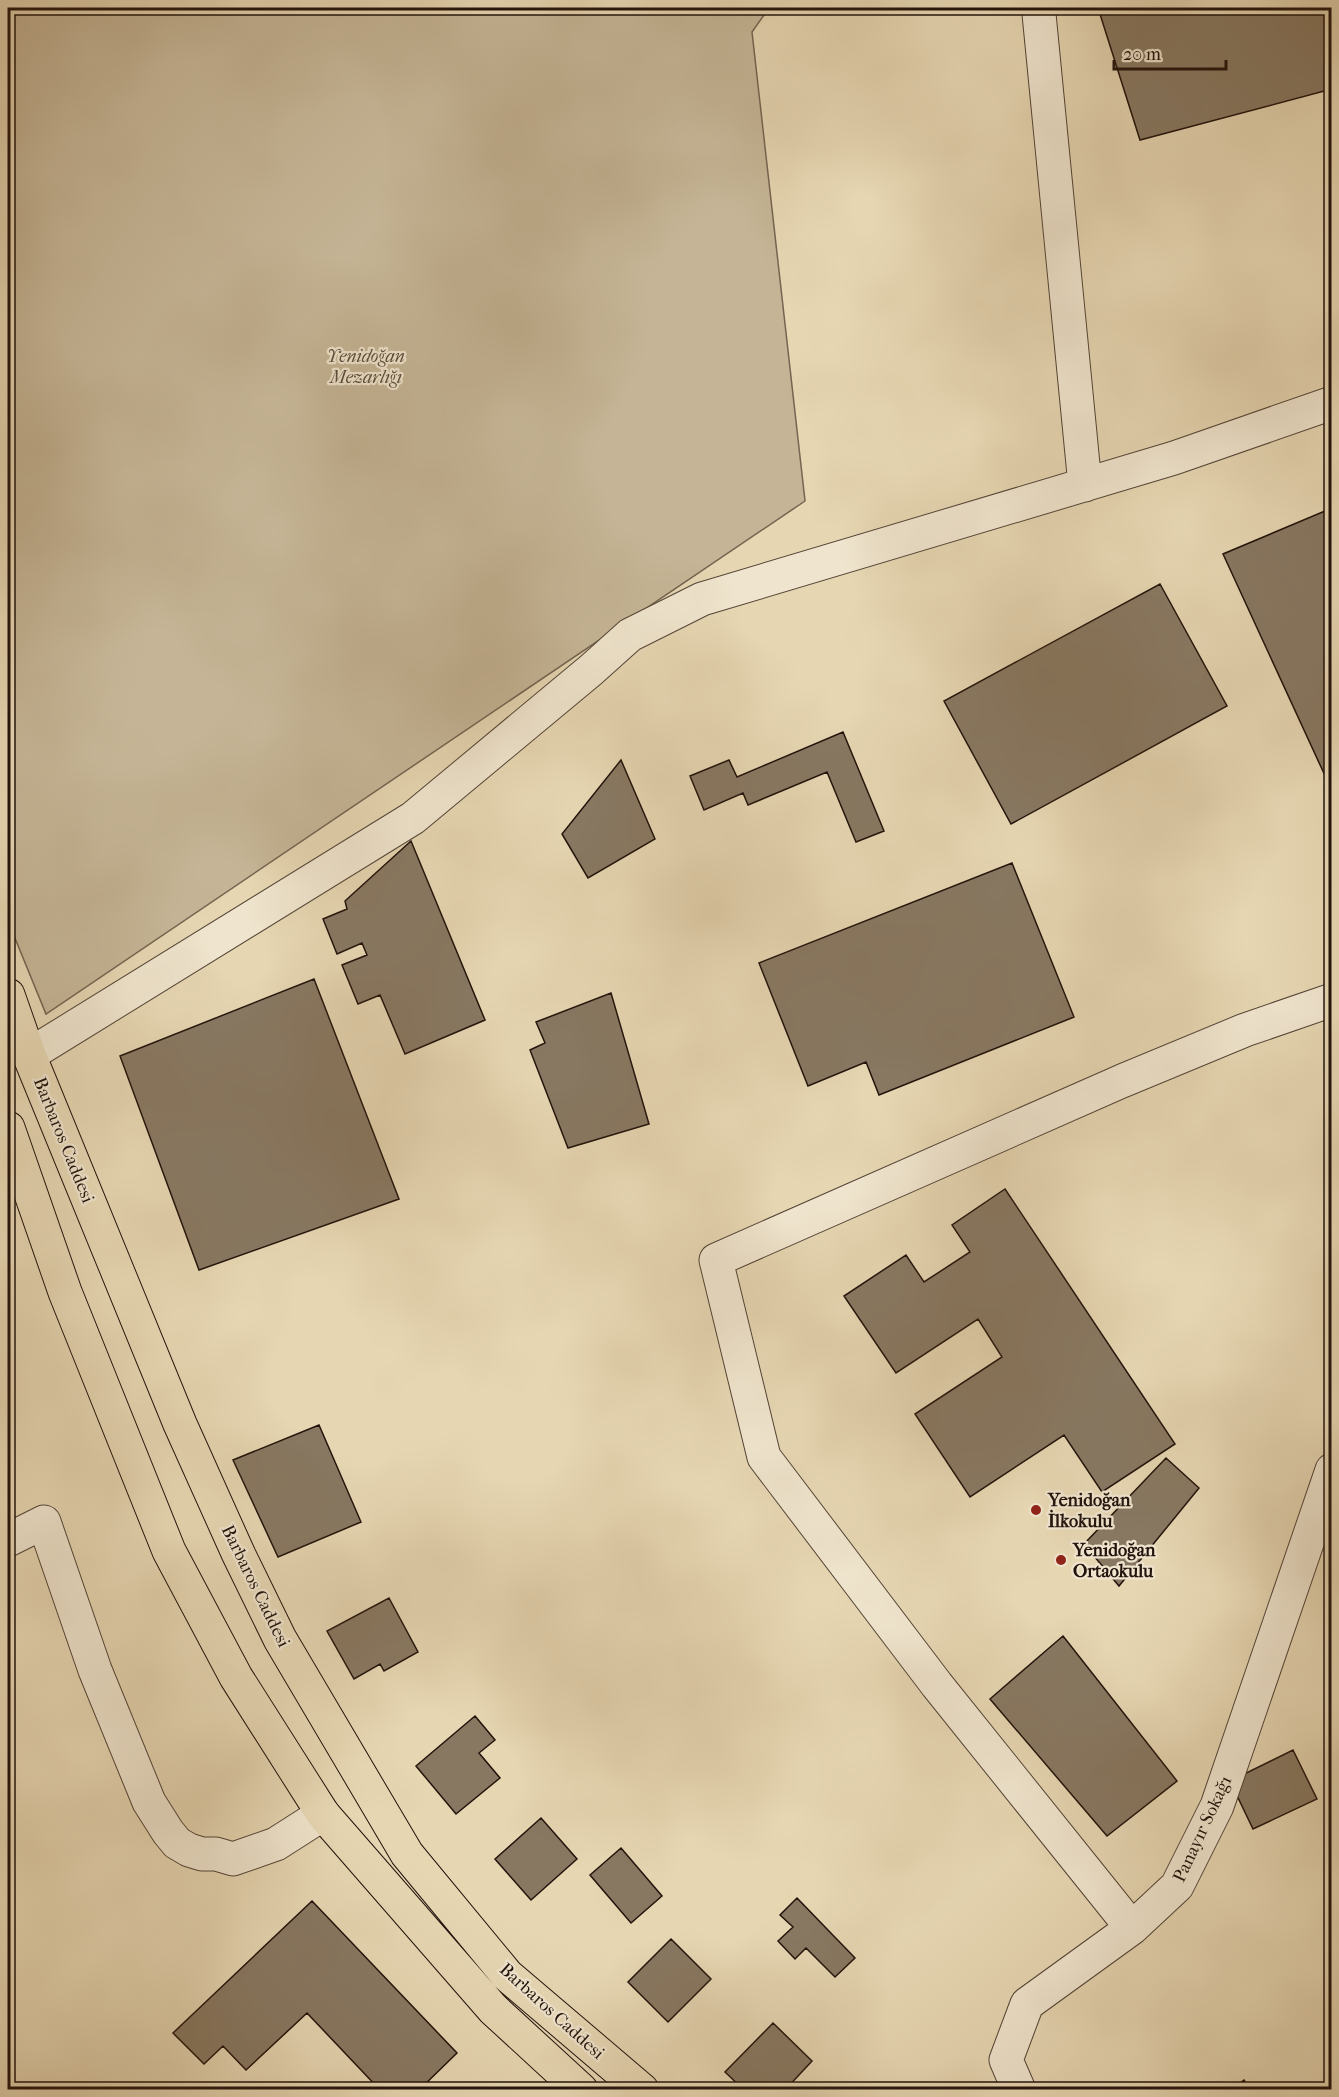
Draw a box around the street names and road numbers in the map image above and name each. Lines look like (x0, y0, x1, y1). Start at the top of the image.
street label: Barbaros Caddesi (29, 1074, 99, 1207)
street label: Barbaros Caddesi (217, 1522, 295, 1651)
street label: Panayır Sokağı (1169, 1772, 1236, 1886)
street label: Barbaros Caddesi (495, 1959, 609, 2064)

